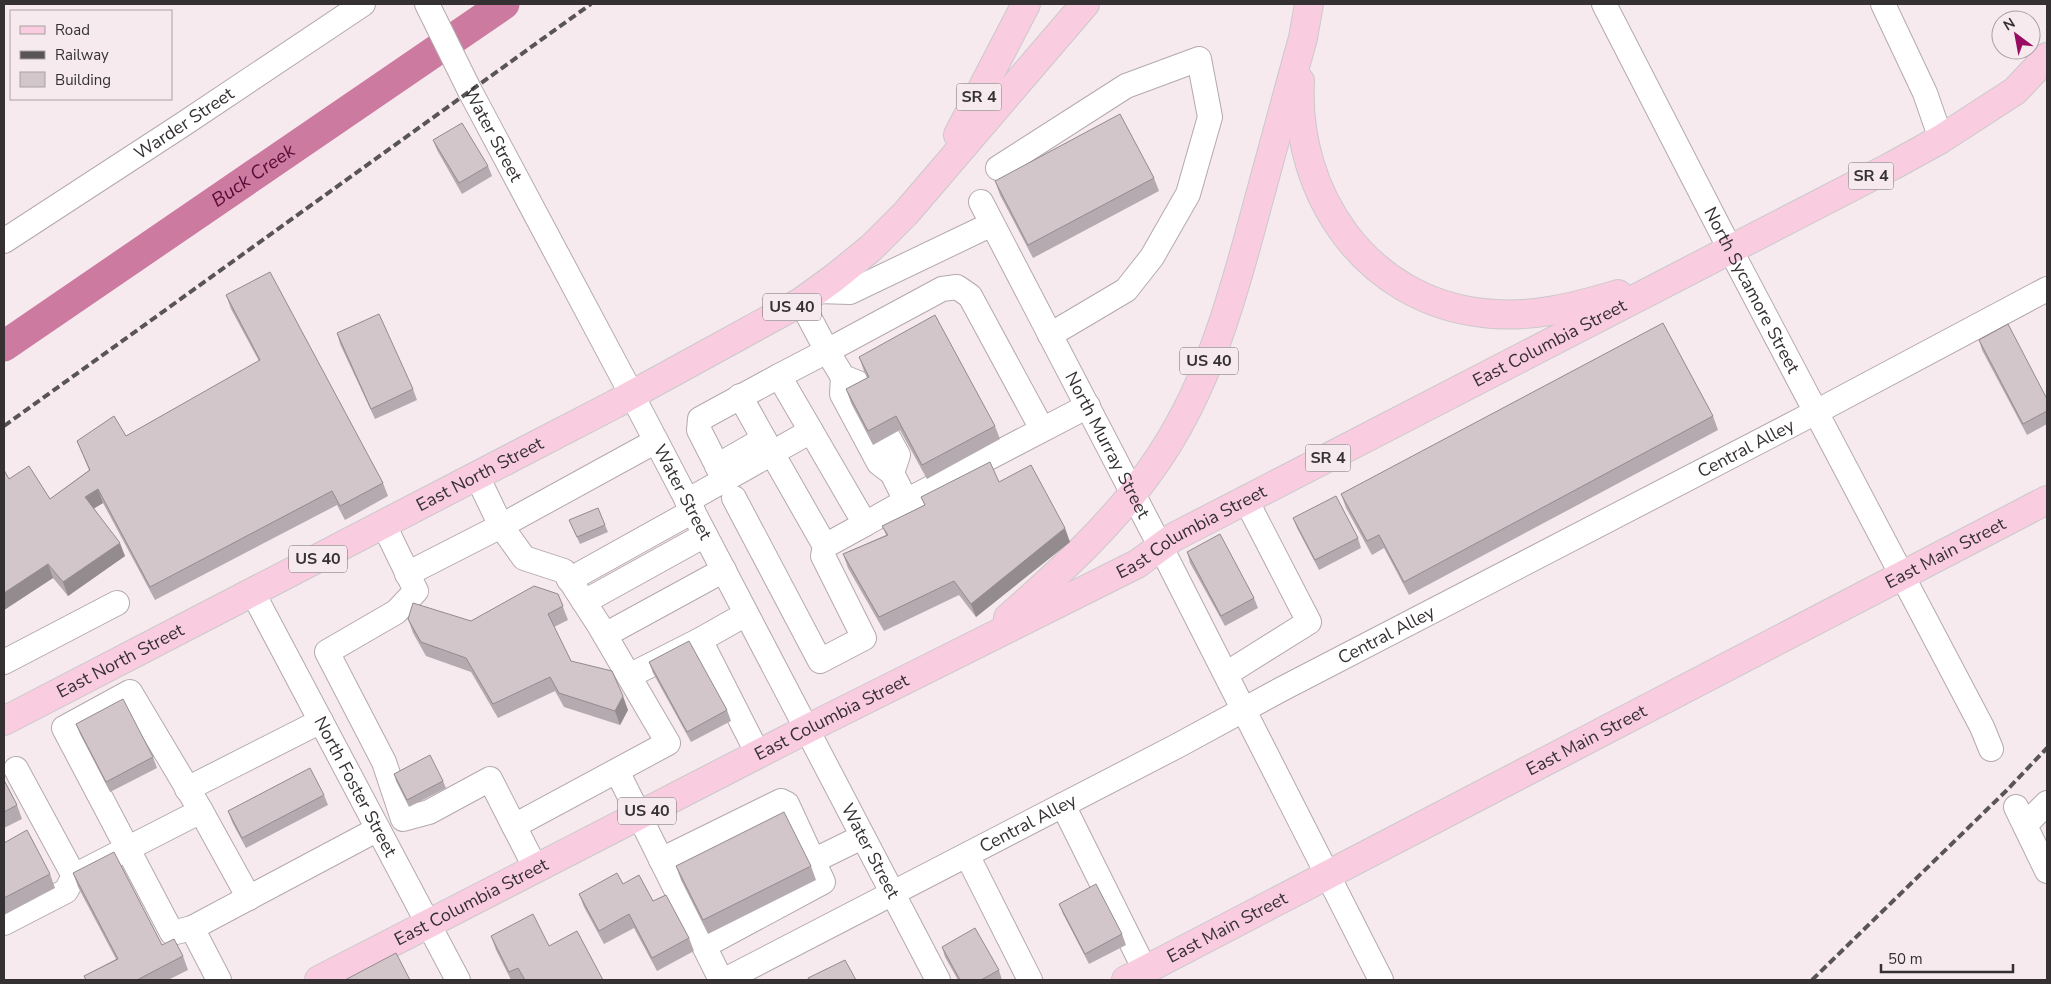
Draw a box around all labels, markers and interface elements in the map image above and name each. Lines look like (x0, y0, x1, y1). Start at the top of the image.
legend (10, 10, 172, 100)
north arrow (1991, 10, 2041, 60)
text: N (2000, 14, 2019, 35)
text: Road (55, 20, 90, 40)
text: Railway (55, 45, 109, 65)
text: Building (55, 70, 111, 90)
street label: Warder Street (129, 81, 239, 165)
street label: Water Street (458, 82, 528, 187)
road number: SR 4 (956, 84, 1002, 110)
water label: Buck Creek (206, 137, 301, 213)
road number: SR 4 (1848, 162, 1894, 190)
street label: North Sycamore Street (1698, 203, 1806, 378)
street label: East Columbia Street (1468, 293, 1631, 393)
road number: US 40 (763, 294, 821, 320)
road number: US 40 (1180, 348, 1238, 374)
street label: North Murray Street (1059, 368, 1156, 523)
street label: Central Alley (1693, 413, 1799, 483)
street label: East North Street (412, 431, 548, 517)
street label: Water Street (648, 440, 718, 544)
road number: SR 4 (1306, 444, 1350, 472)
street label: East Columbia Street (1112, 479, 1271, 584)
street label: East Main Street (1881, 511, 2010, 594)
road number: US 40 (289, 546, 347, 572)
street label: Central Alley (1334, 599, 1440, 670)
street label: East North Street (53, 617, 189, 704)
street label: East Columbia Street (750, 668, 913, 766)
street label: East Main Street (1522, 699, 1651, 781)
street label: North Foster Street (308, 712, 403, 862)
street label: Central Alley (975, 788, 1081, 858)
road number: US 40 (618, 798, 676, 824)
street label: Water Street (836, 799, 906, 903)
street label: East Columbia Street (390, 852, 553, 951)
street label: East Main Street (1163, 886, 1292, 969)
scale bar (1881, 942, 2014, 974)
text: 50 m (1888, 949, 1923, 969)

